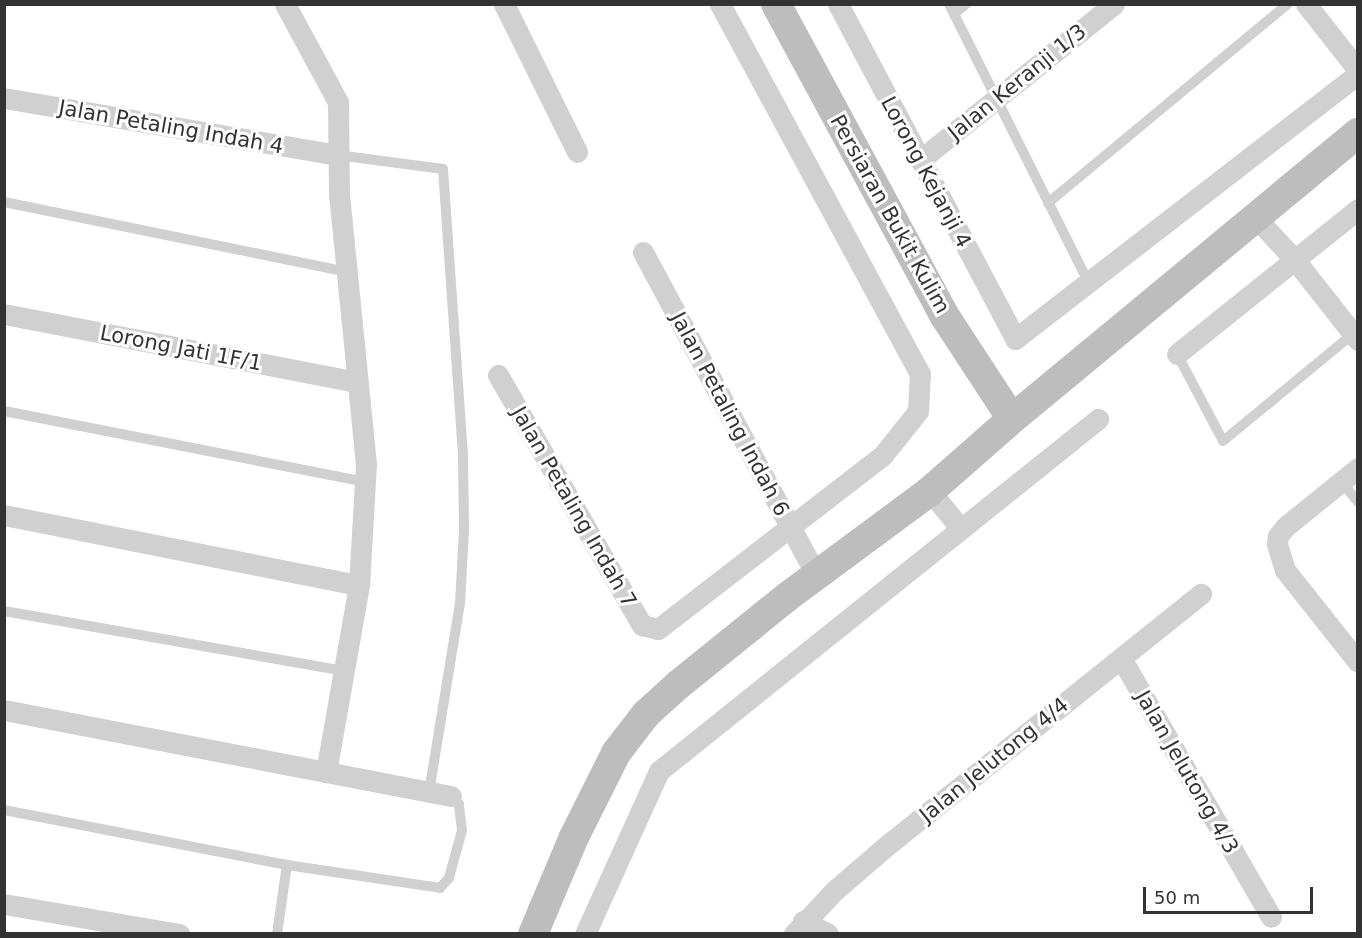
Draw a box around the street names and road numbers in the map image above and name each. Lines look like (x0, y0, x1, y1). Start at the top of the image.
street label: Jalan Keranji 1/3 (943, 19, 1091, 145)
street label: Lorong Kejanji 4 (875, 92, 977, 252)
street label: Jalan Petaling Indah 4 (57, 95, 285, 159)
street label: Persiaran Bukit Kulim (825, 110, 955, 318)
street label: Jalan Petaling Indah 6 (665, 308, 795, 520)
street label: Lorong Jati 1F/1 (98, 320, 264, 376)
street label: Jalan Petaling Indah 7 (506, 402, 642, 612)
street label: Jalan Jelutong 4/3 (1130, 686, 1244, 858)
street label: Jalan Jelutong 4/4 (914, 692, 1074, 828)

